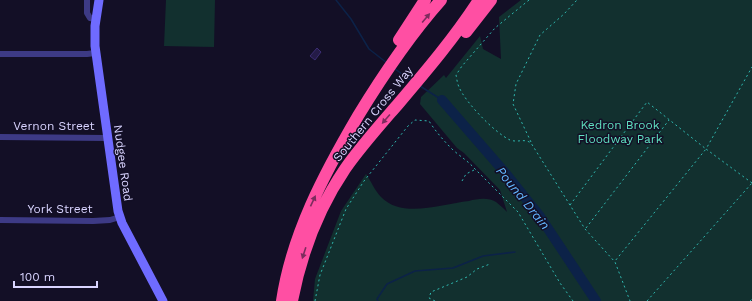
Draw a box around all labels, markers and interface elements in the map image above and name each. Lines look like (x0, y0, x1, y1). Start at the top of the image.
one-way arrow (421, 12, 430, 23)
street label: Southern Cross Way (330, 63, 416, 164)
one-way arrow (381, 113, 390, 124)
park label: Kedron Brook Floodway Park (577, 118, 663, 146)
street label: Vernon Street (13, 119, 95, 133)
street label: Nudgee Road (111, 124, 135, 202)
water label: Pound Drain (493, 164, 553, 233)
one-way arrow (310, 195, 316, 207)
street label: York Street (28, 202, 92, 216)
one-way arrow (301, 248, 307, 260)
scale bar (14, 263, 97, 289)
text: 100 m (20, 270, 55, 284)

